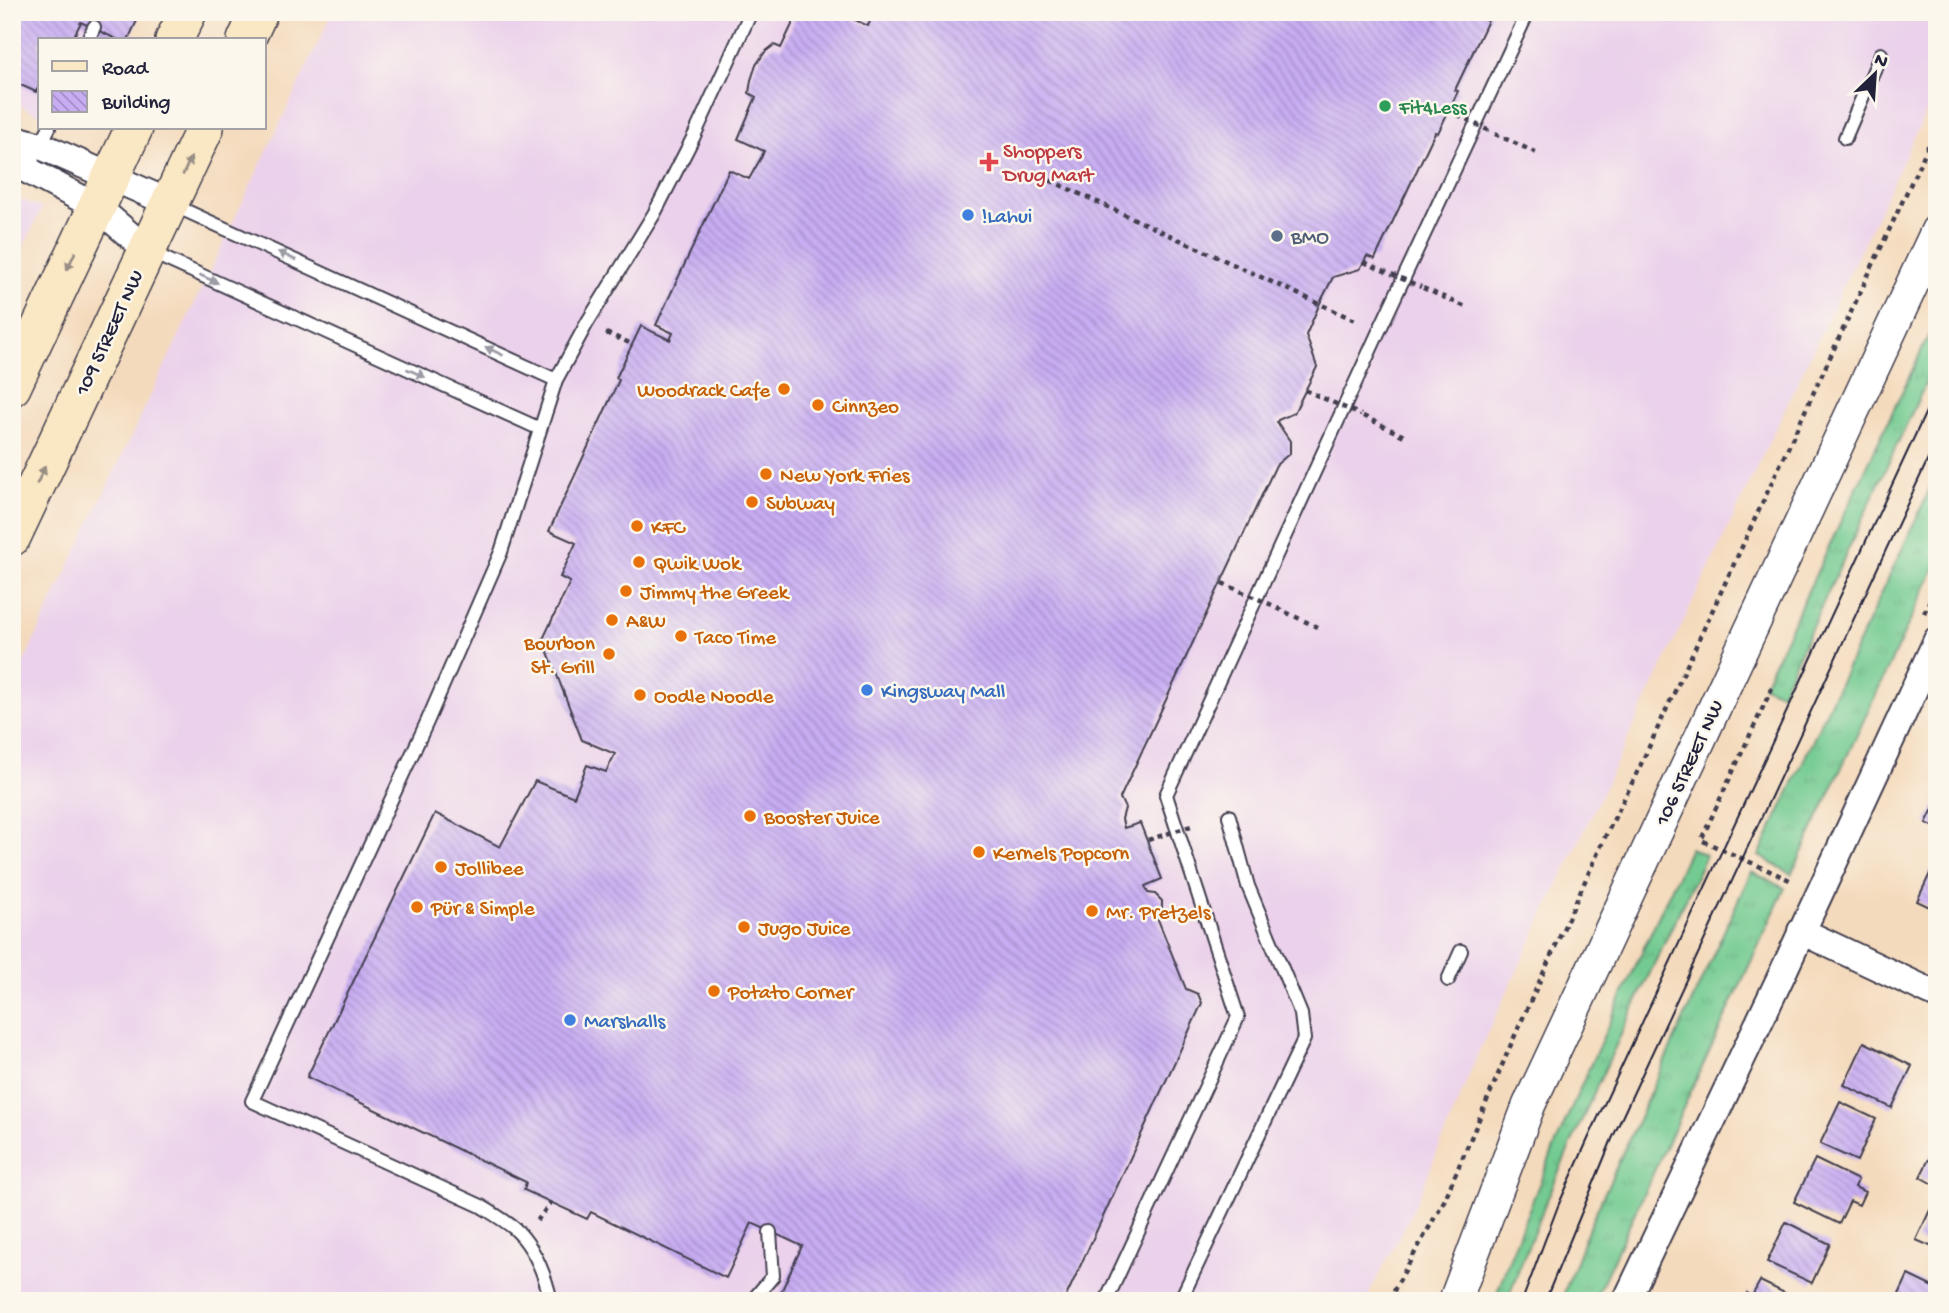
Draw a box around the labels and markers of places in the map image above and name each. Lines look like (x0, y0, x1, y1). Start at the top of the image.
place label: Fit4Less (1398, 97, 1468, 122)
marker: Fit4Less (1377, 98, 1393, 114)
place label: Shoppers Drug Mart (1001, 141, 1096, 190)
marker: Shoppers Drug Mart (981, 154, 997, 170)
place label: !Lahui (982, 206, 1032, 231)
marker: !Lahui (960, 207, 976, 223)
place label: BMO (1290, 227, 1329, 252)
marker: BMO (1269, 228, 1285, 244)
place label: Woodrack Cafe (637, 380, 771, 405)
marker: Woodrack Cafe (776, 381, 792, 397)
place label: Cinnzeo (832, 396, 899, 421)
marker: Cinnzeo (810, 397, 826, 413)
place label: New York Fries (780, 465, 911, 490)
marker: New York Fries (758, 466, 774, 482)
place label: Subway (766, 493, 835, 518)
marker: Subway (744, 494, 760, 510)
place label: KFC (651, 517, 686, 542)
marker: KFC (629, 518, 645, 534)
place label: Qwik Wok (653, 553, 743, 578)
marker: Qwik Wok (631, 554, 647, 570)
place label: Jimmy the Greek (640, 582, 791, 607)
marker: Jimmy the Greek (618, 583, 634, 599)
place label: A&W (626, 611, 666, 636)
marker: A&W (604, 612, 620, 628)
place label: Taco Time (694, 627, 777, 652)
marker: Taco Time (673, 628, 689, 644)
place label: Bourbon St. Grill (523, 633, 595, 682)
marker: Bourbon St. Grill (601, 646, 617, 662)
place label: Kingsway Mall (881, 681, 1006, 706)
marker: Kingsway Mall (859, 682, 875, 698)
place label: Oodle Noodle (654, 686, 775, 711)
marker: Oodle Noodle (632, 687, 648, 703)
place label: Booster Juice (763, 807, 881, 832)
marker: Booster Juice (742, 808, 758, 824)
place label: Kernels Popcorn (993, 843, 1129, 868)
marker: Kernels Popcorn (971, 844, 987, 860)
place label: Jollibee (455, 858, 525, 883)
marker: Jollibee (433, 859, 449, 875)
place label: Pür & Simple (430, 898, 536, 923)
marker: Pür & Simple (409, 899, 425, 915)
place label: Mr. Pretzels (1106, 902, 1212, 927)
marker: Mr. Pretzels (1084, 903, 1100, 919)
place label: Jugo Juice (758, 918, 851, 943)
marker: Jugo Juice (736, 919, 752, 935)
place label: Potato Corner (727, 982, 855, 1007)
marker: Potato Corner (706, 983, 722, 999)
place label: Marshalls (584, 1011, 667, 1036)
marker: Marshalls (562, 1012, 578, 1028)

